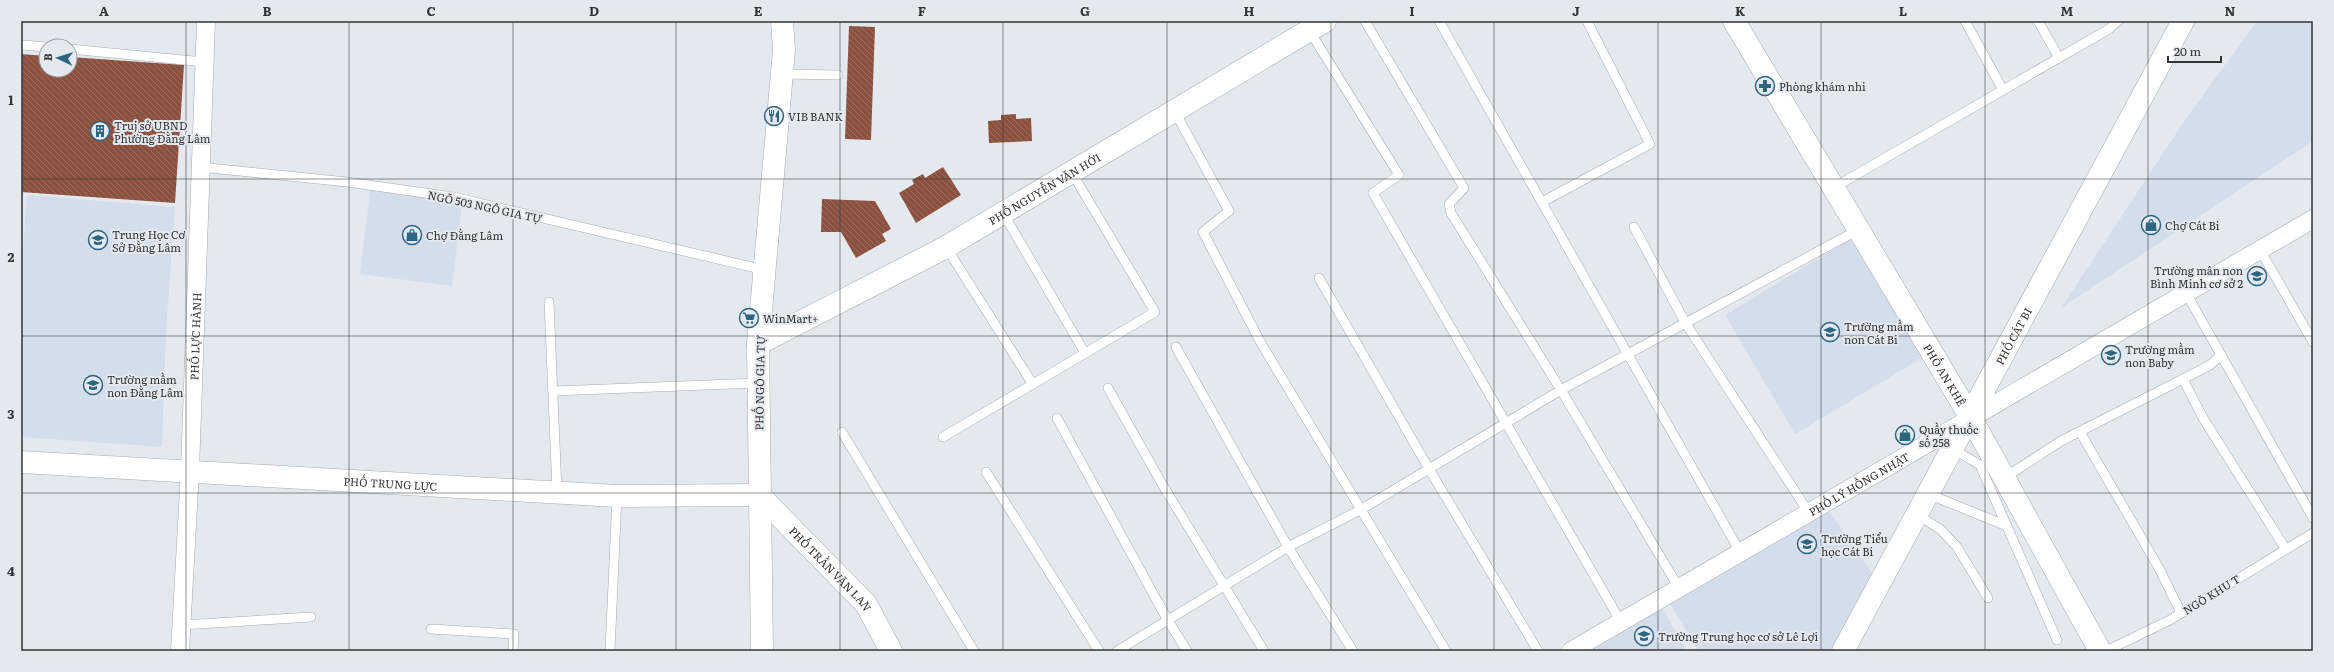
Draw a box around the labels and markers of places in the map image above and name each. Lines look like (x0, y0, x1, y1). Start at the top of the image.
pharmacy icon: Phòng khám nhi (1754, 75, 1776, 97)
place label: Phòng khám nhi (1779, 78, 1866, 94)
restaurant icon: VIB BANK (763, 105, 785, 127)
place label: VIB BANK (788, 108, 843, 124)
place label: Truj sở UBND Phường Đằng Lâm (114, 117, 211, 146)
building icon: Truj sở UBND Phường Đằng Lâm (89, 120, 111, 142)
shop icon: Chợ Cát Bi (2140, 214, 2162, 236)
place label: Chợ Cát Bi (2165, 217, 2220, 233)
shop icon: Chợ Đằng Lâm (401, 224, 423, 246)
place label: Trung Học Cơ Sở Đằng Lâm (112, 226, 186, 255)
place label: Chợ Đằng Lâm (426, 227, 503, 243)
school or university icon: Trung Học Cơ Sở Đằng Lâm (87, 229, 109, 251)
place label: Trường mân non Bình Minh cơ sở 2 (2150, 262, 2243, 291)
school or university icon: Trường mân non Bình Minh cơ sở 2 (2246, 265, 2268, 287)
supermarket icon: WinMart+ (738, 307, 760, 329)
place label: WinMart+ (763, 310, 818, 326)
place label: Trường mầm non Cát Bi (1844, 318, 1914, 347)
school or university icon: Trường mầm non Cát Bi (1819, 321, 1841, 343)
place label: Trường mầm non Baby (2125, 341, 2195, 370)
school or university icon: Trường mầm non Baby (2100, 344, 2122, 366)
place label: Trường mầm non Đằng Lâm (107, 371, 184, 400)
school or university icon: Trường mầm non Đằng Lâm (82, 374, 104, 396)
place label: Quầy thuốc số 258 (1919, 421, 1979, 450)
shop icon: Quầy thuốc số 258 (1894, 424, 1916, 446)
place label: Trường Tiểu học Cát Bi (1821, 530, 1888, 559)
school or university icon: Trường Tiểu học Cát Bi (1796, 533, 1818, 555)
school or university icon: Trường Trung học cơ sở Lê Lợi (1633, 625, 1655, 647)
place label: Trường Trung học cơ sở Lê Lợi (1658, 628, 1819, 644)

